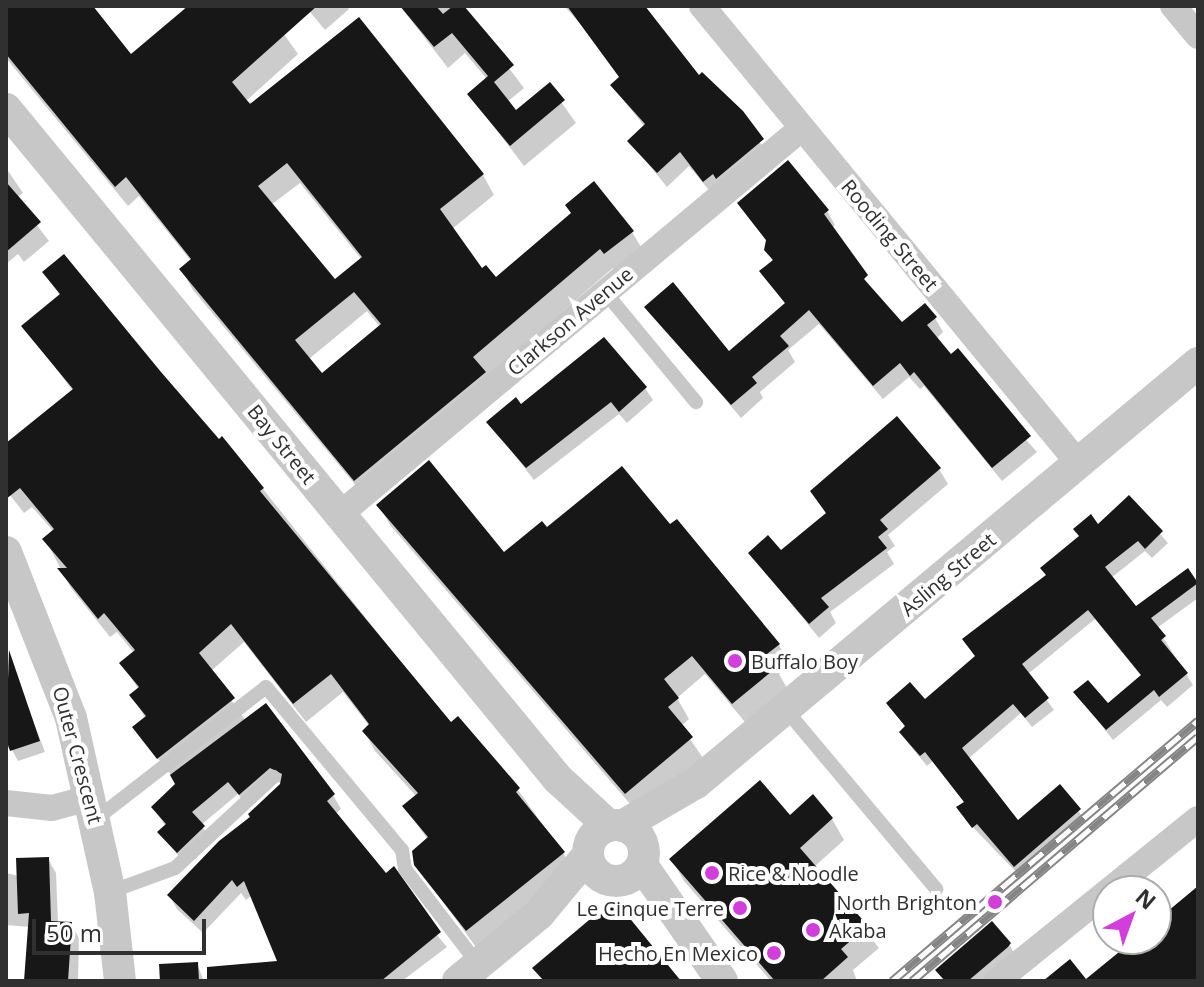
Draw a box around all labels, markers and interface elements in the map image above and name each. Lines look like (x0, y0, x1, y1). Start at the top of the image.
street label: Rooding Street (836, 174, 944, 296)
street label: Clarkson Avenue (502, 262, 638, 380)
street label: Bay Street (243, 399, 321, 489)
street label: Asling Street (896, 527, 1000, 621)
place label: Buffalo Boy (751, 649, 858, 673)
marker: Buffalo Boy (726, 652, 744, 670)
street label: Outer Crescent (48, 684, 108, 826)
place label: Rice & Noodle (728, 861, 859, 885)
marker: Rice & Noodle (703, 864, 721, 882)
north arrow (1092, 875, 1172, 955)
text: N (1130, 881, 1163, 916)
place label: North Brighton (836, 890, 977, 914)
marker: North Brighton (984, 891, 1006, 913)
place label: Le Cinque Terre (576, 896, 724, 920)
marker: Le Cinque Terre (731, 899, 749, 917)
scale bar (36, 903, 210, 953)
text: 50 m (46, 916, 102, 949)
place label: Akaba (829, 918, 887, 942)
marker: Akaba (804, 921, 822, 939)
place label: Hecho En Mexico (598, 941, 758, 965)
marker: Hecho En Mexico (765, 944, 783, 962)

